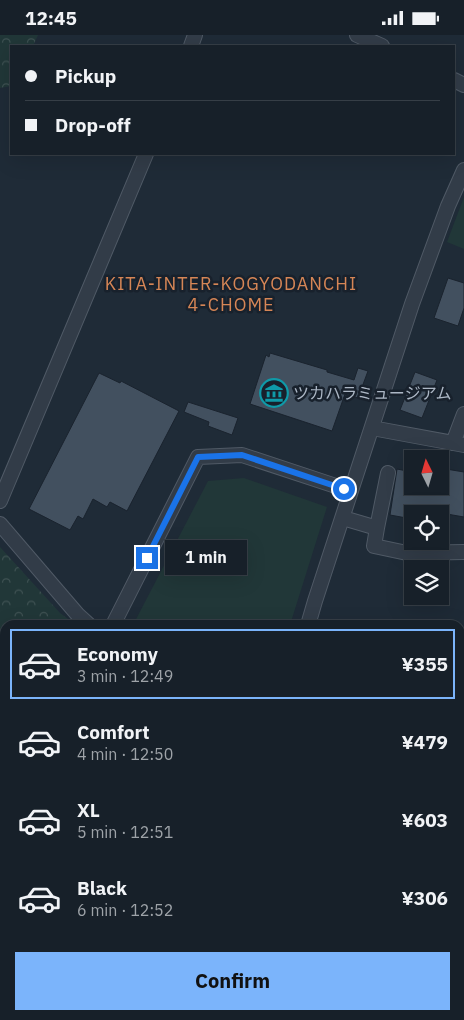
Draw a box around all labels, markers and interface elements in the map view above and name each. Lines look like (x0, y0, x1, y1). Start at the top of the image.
text: 12:45 (25, 6, 77, 30)
text: Pickup (55, 64, 116, 88)
text: Drop-off (55, 113, 131, 137)
district label: KITA-INTER-KOGYODANCHI 4-CHOME (105, 272, 357, 316)
museum icon: ツカハラミュージアム (259, 378, 289, 408)
place label: ツカハラミュージアム (293, 383, 452, 403)
north arrow (404, 450, 449, 495)
map controls (404, 450, 449, 605)
route start (333, 478, 355, 500)
button: locate (404, 505, 449, 550)
callout: 1 min (164, 541, 247, 575)
route end (136, 547, 158, 569)
text: 1 min (185, 547, 227, 567)
button: layers (404, 560, 449, 605)
icon: car (17, 642, 62, 687)
text: Economy (77, 642, 158, 666)
text: ¥355 (401, 652, 448, 676)
text: 3 min · 12:49 (77, 666, 173, 686)
icon: car (17, 720, 62, 765)
text: Comfort (77, 720, 150, 744)
text: ¥479 (401, 730, 448, 754)
text: 4 min · 12:50 (77, 744, 173, 764)
icon: car (17, 798, 62, 843)
text: XL (77, 798, 100, 822)
text: ¥603 (401, 808, 448, 832)
text: 5 min · 12:51 (77, 822, 173, 842)
icon: car (17, 876, 62, 921)
text: Black (77, 876, 127, 900)
text: ¥306 (401, 886, 448, 910)
text: 6 min · 12:52 (77, 900, 173, 920)
button: Confirm (15, 952, 450, 1010)

